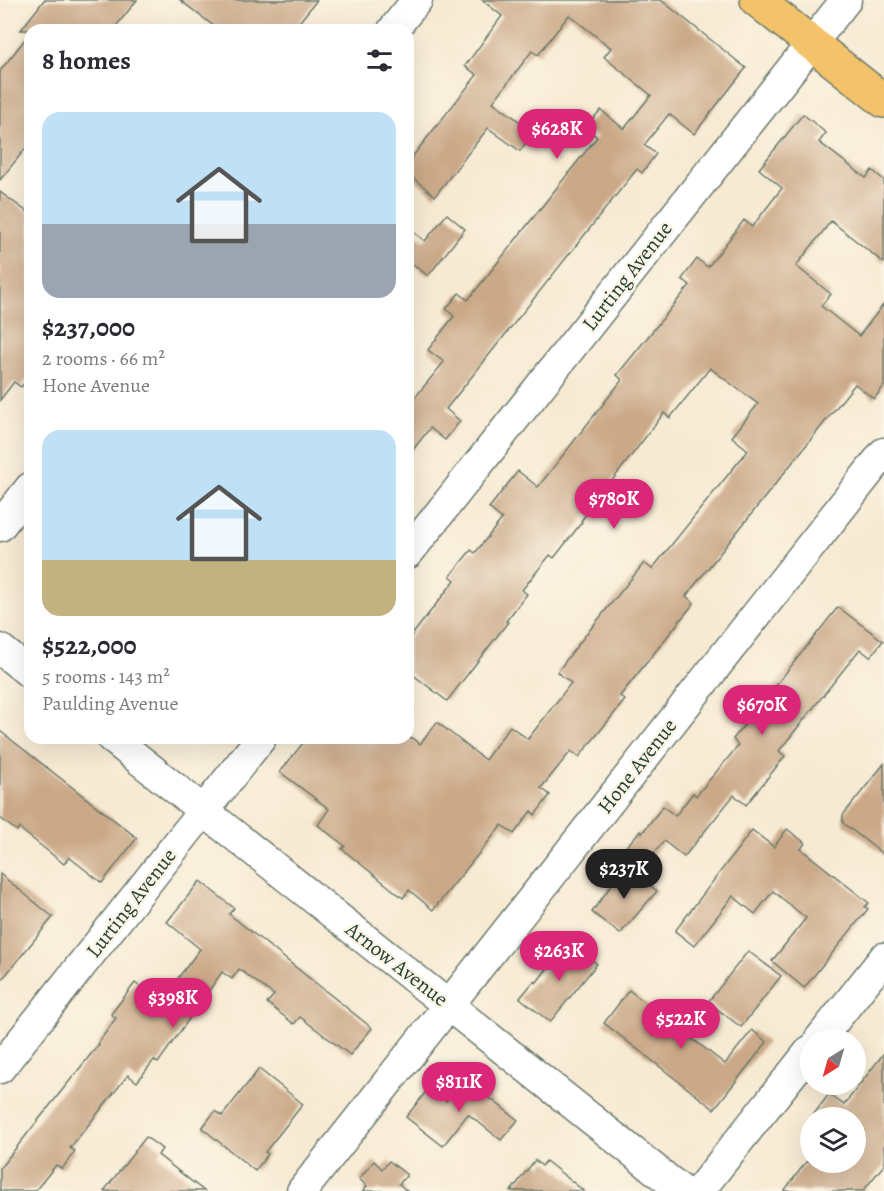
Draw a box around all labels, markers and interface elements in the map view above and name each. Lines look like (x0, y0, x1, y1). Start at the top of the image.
text: 8 homes (42, 43, 131, 78)
icon: filters (363, 44, 396, 77)
pin: $628K (515, 109, 599, 160)
text: $628K (531, 115, 583, 142)
icon: home (165, 151, 273, 259)
street label: Lurting Avenue (575, 216, 679, 336)
text: $237,000 (42, 310, 135, 345)
text: 2 rooms · 66 m² (42, 345, 165, 372)
text: Hone Avenue (42, 372, 150, 399)
icon: home (165, 469, 273, 577)
pin: $780K (572, 479, 656, 530)
text: $780K (589, 485, 639, 512)
text: $522,000 (42, 628, 137, 663)
text: 5 rooms · 143 m² (42, 663, 170, 690)
pin: $670K (720, 685, 804, 736)
text: Paulding Avenue (42, 690, 179, 717)
text: $670K (737, 691, 787, 718)
street label: Hone Avenue (591, 713, 683, 819)
street label: Lurting Avenue (79, 843, 183, 963)
pin: $237K (582, 849, 666, 900)
text: $237K (599, 855, 649, 882)
street label: Arnow Avenue (339, 914, 454, 1013)
pin: $263K (517, 931, 601, 982)
text: $263K (534, 937, 584, 964)
pin: $398K (131, 978, 215, 1029)
text: $398K (148, 984, 198, 1011)
pin: $522K (639, 999, 723, 1050)
text: $522K (656, 1005, 706, 1032)
north arrow (800, 1029, 866, 1095)
map controls (800, 1029, 866, 1173)
pin: $811K (417, 1062, 501, 1113)
text: $811K (436, 1068, 482, 1095)
button: layers (800, 1107, 866, 1173)

